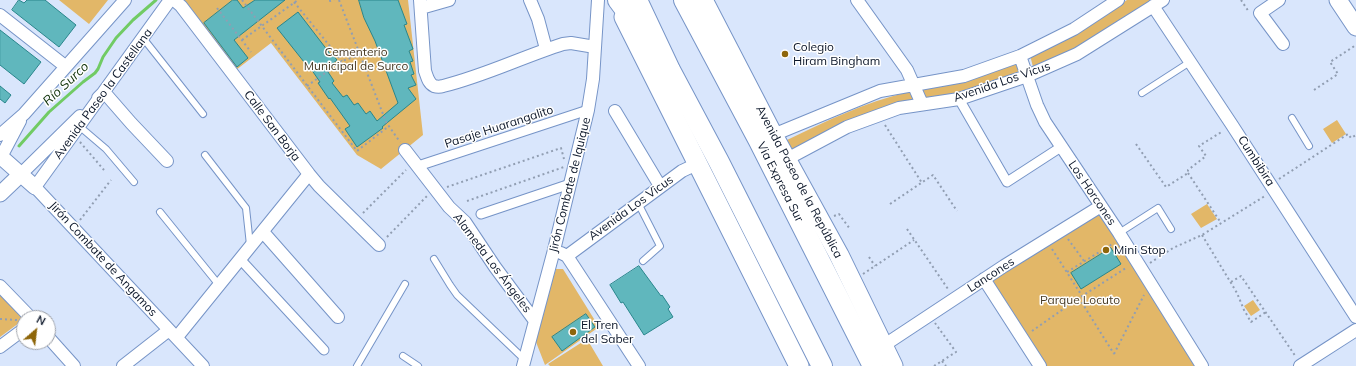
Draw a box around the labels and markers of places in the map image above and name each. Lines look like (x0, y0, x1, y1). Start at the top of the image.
place label: Colegio Hiram Bingham (793, 40, 880, 68)
marker: Colegio Hiram Bingham (780, 49, 790, 59)
place label: Mini Stop (1114, 243, 1166, 257)
marker: Mini Stop (1101, 245, 1111, 255)
place label: El Tren del Saber (581, 318, 633, 346)
marker: El Tren del Saber (568, 327, 578, 337)

